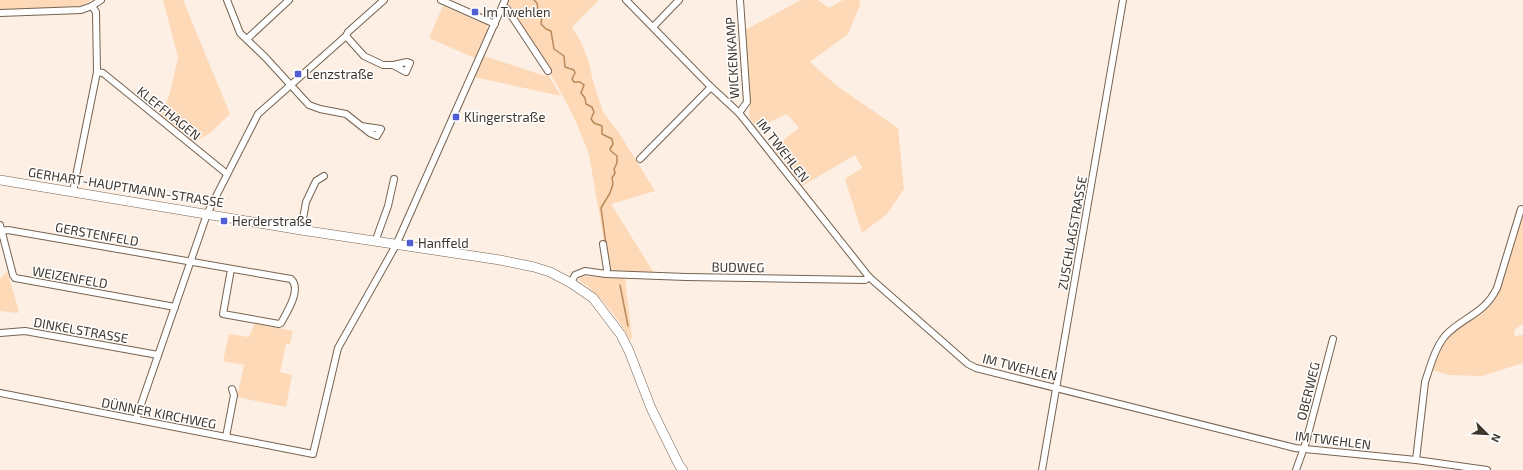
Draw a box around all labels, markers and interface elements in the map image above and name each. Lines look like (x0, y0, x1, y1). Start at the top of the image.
place label: Im Twehlen (483, 4, 551, 20)
marker: Im Twehlen (470, 7, 480, 17)
street label: WICKENKAMP (722, 16, 742, 99)
place label: Lenzstraße (306, 66, 374, 82)
marker: Lenzstraße (293, 69, 303, 79)
street label: KLEFFHAGEN (134, 83, 204, 143)
place label: Klingerstraße (464, 109, 545, 125)
marker: Klingerstraße (451, 112, 461, 122)
street label: IM TWEHLEN (753, 115, 813, 185)
street label: GERHART-HAUPTMANN-STRASSE (27, 164, 225, 210)
street label: ZUSCHLAGSTRASSE (1054, 175, 1090, 291)
place label: Herderstraße (232, 213, 312, 229)
marker: Herderstraße (219, 216, 229, 226)
street label: GERSTENFELD (54, 219, 140, 249)
place label: Hanffeld (418, 235, 469, 251)
marker: Hanffeld (405, 238, 415, 248)
street label: BUDWEG (711, 259, 765, 275)
street label: WEIZENFELD (31, 262, 109, 292)
street label: DINKELSTRASSE (33, 314, 129, 346)
street label: IM TWEHLEN (981, 350, 1059, 384)
street label: OBERWEG (1293, 360, 1323, 422)
street label: DÜNNER KIRCHWEG (100, 394, 218, 432)
north arrow (1467, 414, 1507, 454)
street label: IM TWEHLEN (1294, 427, 1372, 453)
text: N (1489, 432, 1504, 445)

